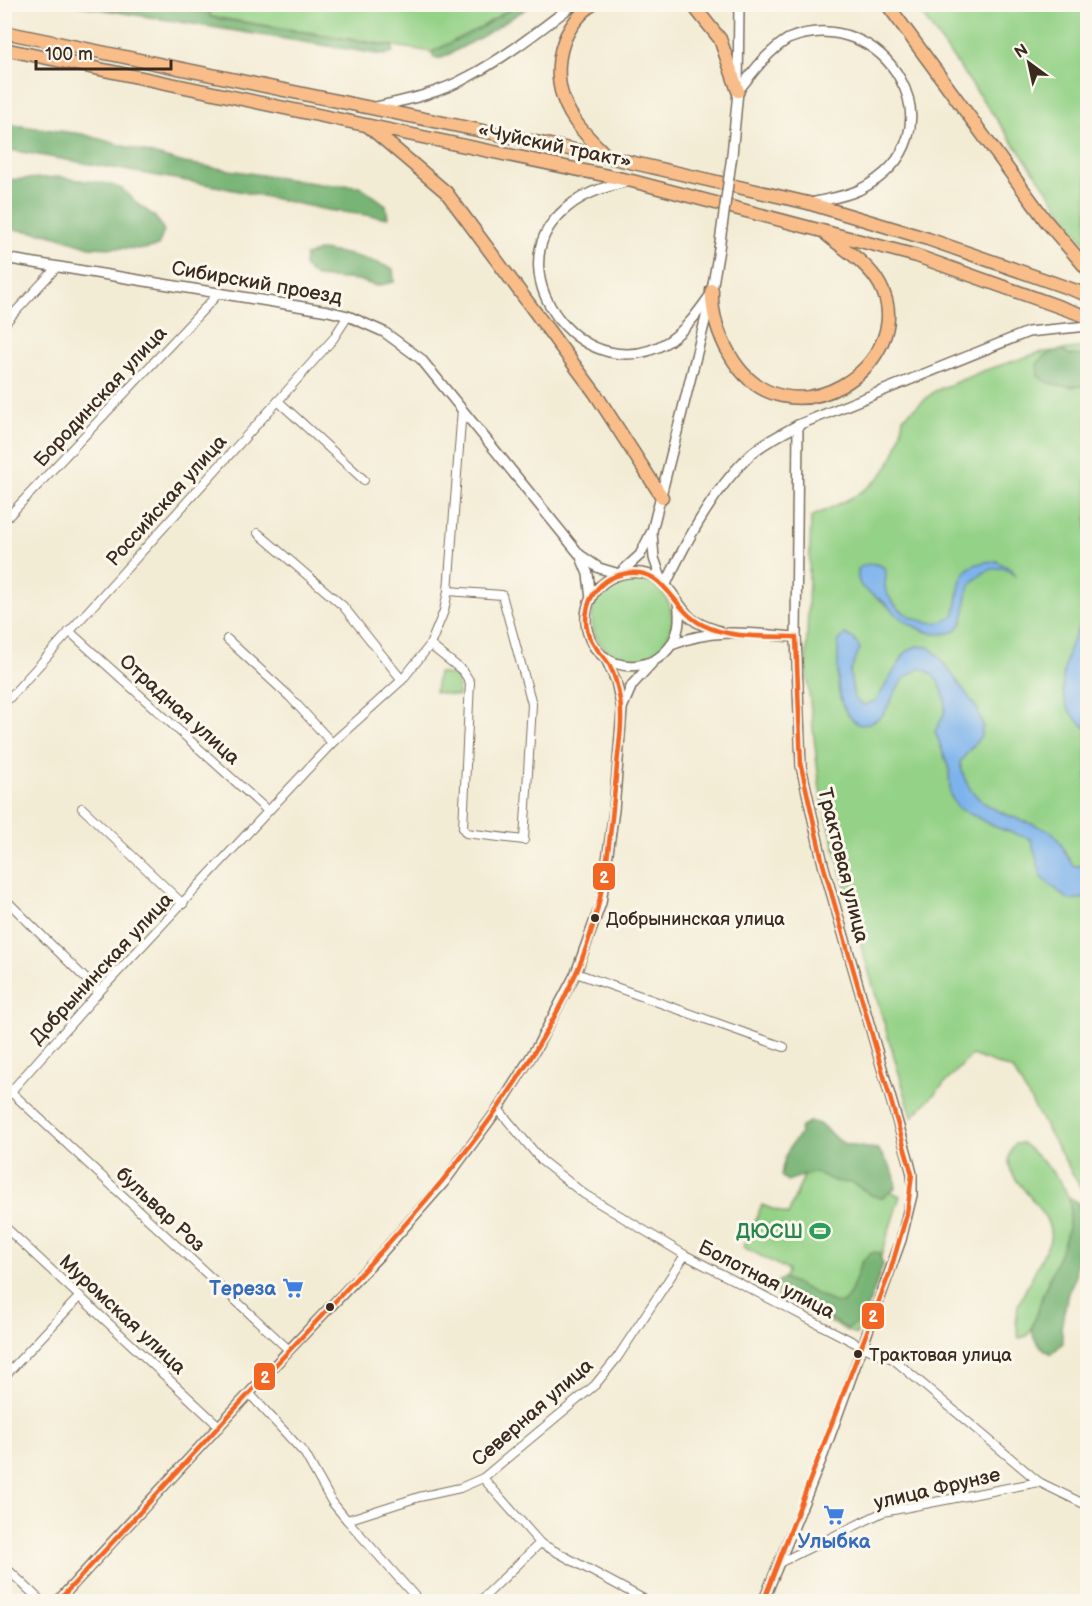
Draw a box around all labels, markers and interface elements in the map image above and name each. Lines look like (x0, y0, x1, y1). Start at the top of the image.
scale bar (36, 33, 171, 71)
north arrow (999, 33, 1059, 93)
text: N (1011, 40, 1032, 63)
text: 100 m (45, 44, 93, 65)
street label: «Чуйский тракт» (476, 118, 634, 174)
street label: Сибирский проезд (170, 256, 344, 310)
street label: Бородинская улица (29, 321, 172, 472)
street label: Российская улица (101, 430, 232, 572)
street label: Отрадная улица (114, 649, 245, 770)
street label: Трактовая улица (812, 785, 874, 945)
line badge: 2 (592, 862, 616, 891)
text: 2 (599, 869, 609, 888)
street label: Добрынинская улица (25, 888, 178, 1050)
place label: Добрынинская улица (606, 909, 785, 930)
marker: Добрынинская улица (589, 912, 601, 924)
street label: бульвар Роз (111, 1162, 210, 1257)
sports icon: ДЮСШ (808, 1219, 832, 1243)
place label: ДЮСШ (736, 1220, 803, 1244)
street label: Болотная улица (694, 1235, 839, 1325)
street label: Муромская улица (54, 1250, 191, 1380)
supermarket icon: Тереза (281, 1276, 305, 1300)
place label: Тереза (209, 1277, 276, 1301)
unlabelled marker (324, 1301, 336, 1313)
line badge: 2 (861, 1302, 885, 1330)
text: 2 (868, 1308, 878, 1327)
place label: Трактовая улица (869, 1345, 1012, 1366)
marker: Трактовая улица (852, 1348, 864, 1360)
street label: Северная улица (467, 1354, 598, 1472)
line badge: 2 (253, 1362, 276, 1391)
text: 2 (260, 1369, 270, 1388)
street label: улица Фрунзе (872, 1463, 1003, 1515)
supermarket icon: Улыбка (822, 1503, 846, 1527)
place label: Улыбка (798, 1530, 871, 1554)

